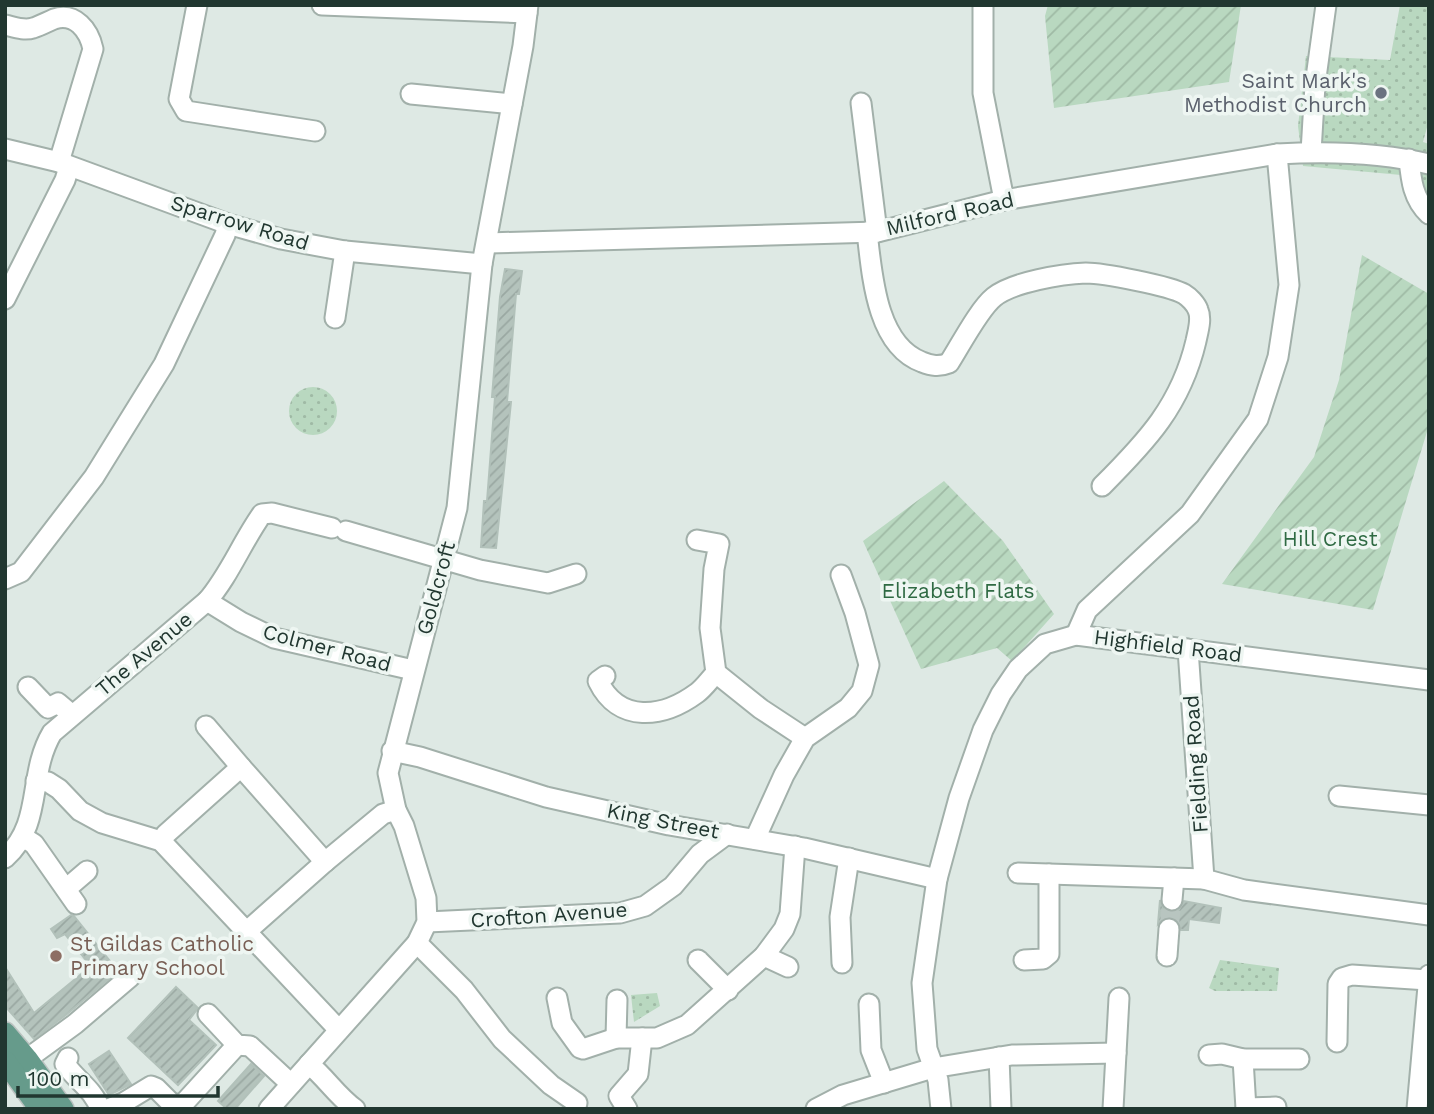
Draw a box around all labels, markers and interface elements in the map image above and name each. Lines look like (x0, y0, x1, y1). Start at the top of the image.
place label: Saint Mark's Methodist Church (1184, 68, 1367, 117)
marker: Saint Mark's Methodist Church (1373, 85, 1389, 101)
street label: Milford Road (884, 187, 1016, 240)
street label: Sparrow Road (168, 190, 312, 255)
park label: Hill Crest (1283, 526, 1378, 551)
street label: Goldcroft (411, 538, 460, 637)
park label: Elizabeth Flats (881, 578, 1035, 603)
street label: The Avenue (90, 606, 197, 701)
street label: Colmer Road (260, 618, 394, 677)
street label: Highfield Road (1093, 624, 1244, 667)
street label: Fielding Road (1178, 694, 1213, 834)
street label: King Street (605, 797, 722, 844)
street label: Crofton Avenue (470, 897, 628, 932)
place label: St Gildas Catholic Primary School (70, 931, 254, 980)
marker: St Gildas Catholic Primary School (48, 948, 64, 964)
scale bar (18, 1054, 217, 1098)
text: 100 m (28, 1066, 90, 1091)

